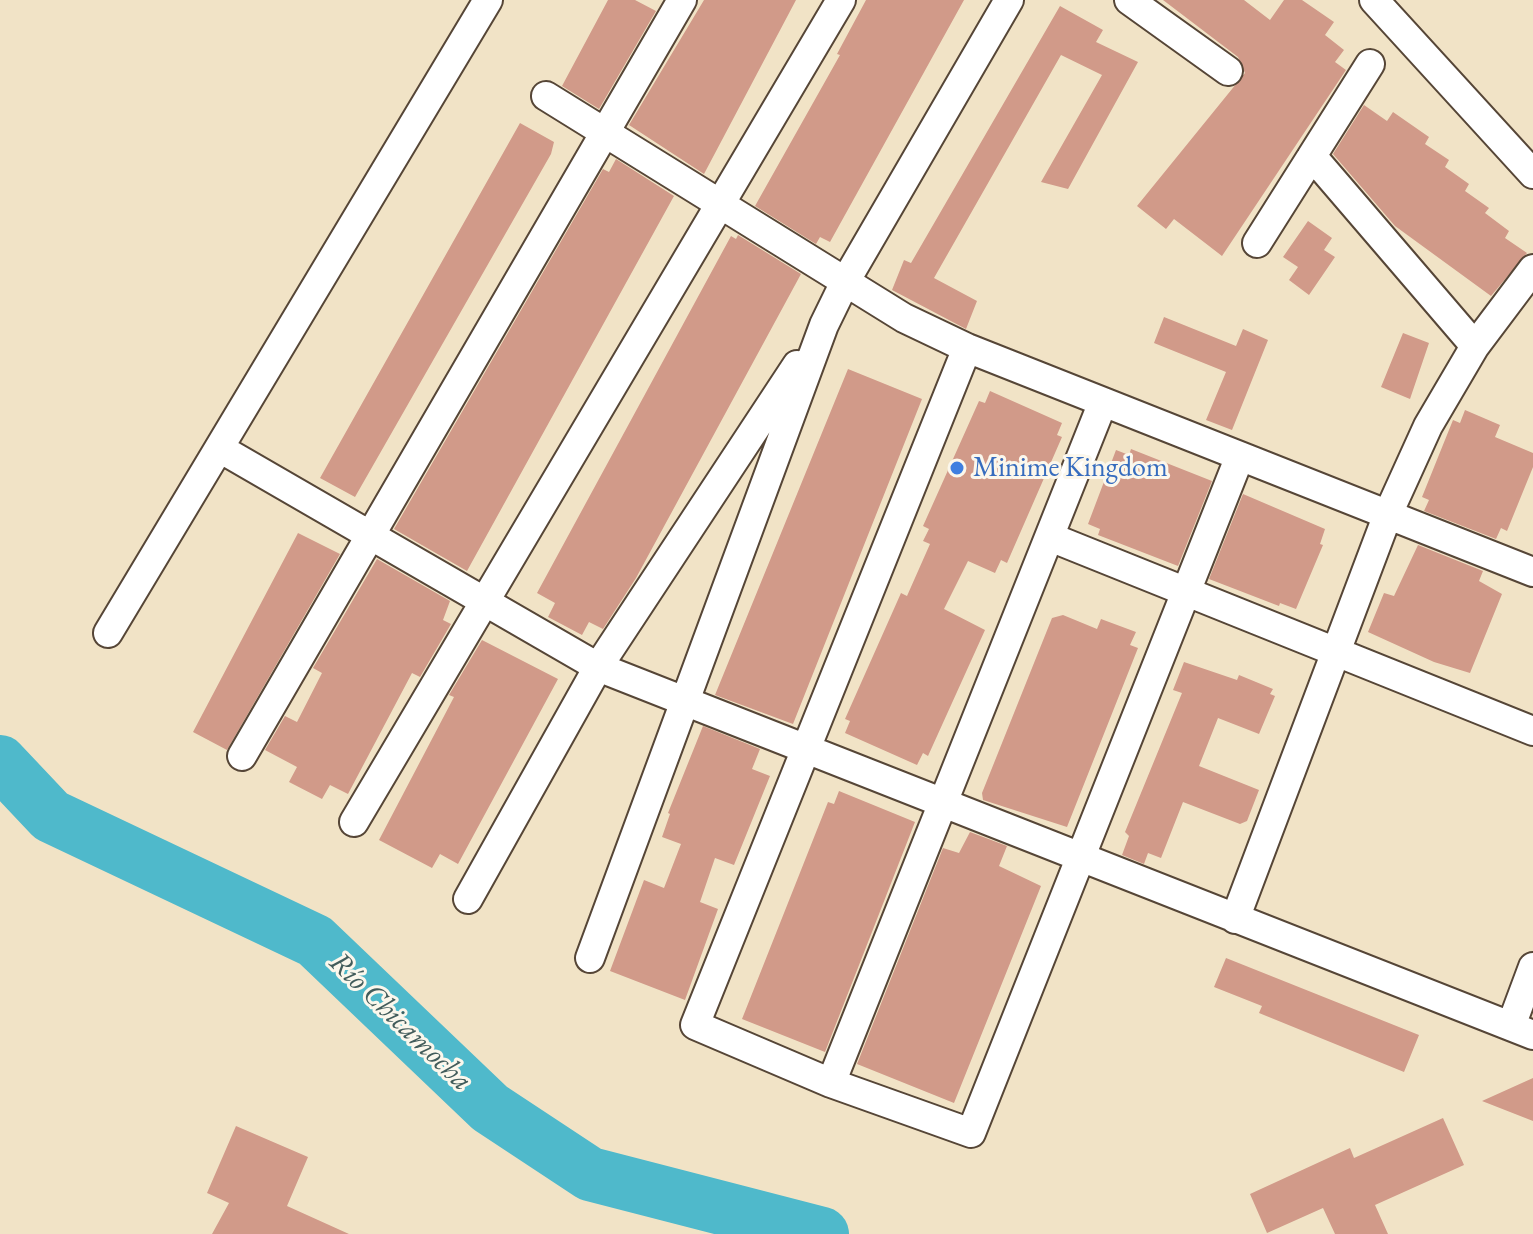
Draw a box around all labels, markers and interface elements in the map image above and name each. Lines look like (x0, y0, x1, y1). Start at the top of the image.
place label: Minime Kingdom (973, 451, 1168, 485)
marker: Minime Kingdom (948, 459, 966, 477)
water label: Río Chicamocha (321, 945, 479, 1099)

